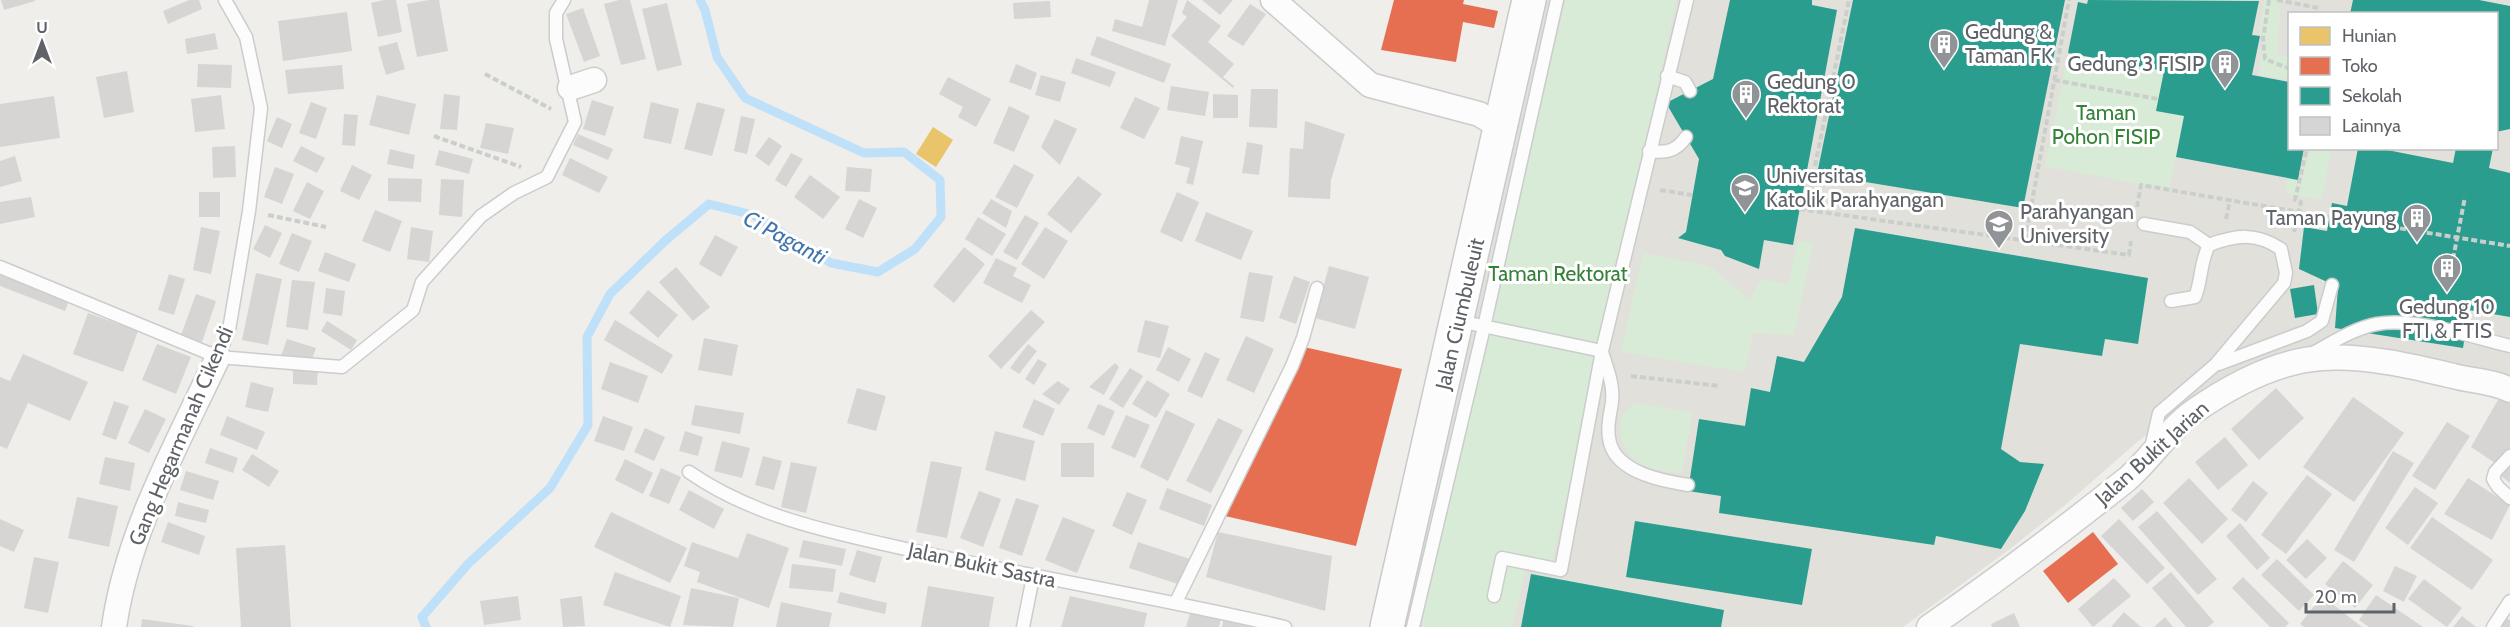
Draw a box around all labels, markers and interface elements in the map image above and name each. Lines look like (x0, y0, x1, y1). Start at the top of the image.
north arrow (12, 12, 72, 72)
legend (2288, 12, 2498, 150)
text: U (36, 18, 48, 37)
place label: Gedung & Taman FK (1965, 19, 2053, 68)
text: Hunian (2342, 25, 2397, 47)
building icon: Gedung & Taman FK (1928, 28, 1960, 70)
building icon: Gedung 3 FISIP (2209, 48, 2241, 90)
place label: Gedung 3 FISIP (2068, 51, 2204, 76)
text: Toko (2342, 55, 2378, 77)
place label: Gedung 0 Rektorat (1767, 69, 1856, 118)
building icon: Gedung 0 Rektorat (1730, 78, 1762, 120)
text: Sekolah (2342, 85, 2402, 107)
park label: Taman Pohon FISIP (2052, 100, 2160, 149)
text: Lainnya (2342, 115, 2401, 137)
place label: Universitas Katolik Parahyangan (1766, 163, 1944, 212)
school or university icon: Universitas Katolik Parahyangan (1729, 172, 1761, 214)
place label: Parahyangan University (2020, 199, 2134, 248)
building icon: Taman Payung (2401, 202, 2433, 244)
water label: Ci Paganti (739, 204, 831, 271)
place label: Taman Payung (2266, 205, 2397, 230)
school or university icon: Parahyangan University (1983, 208, 2015, 250)
street label: Jalan Ciumbuleuit (1430, 236, 1489, 393)
building icon: Gedung 10 FTI & FTIS (2431, 252, 2463, 294)
park label: Taman Rektorat (1488, 261, 1628, 286)
place label: Gedung 10 FTI & FTIS (2399, 294, 2495, 343)
street label: Gang Hegarmanah Cikendi (123, 322, 238, 549)
street label: Jalan Bukit Jarian (2089, 395, 2214, 511)
street label: Jalan Bukit Sastra (905, 536, 1058, 592)
scale bar (2306, 576, 2394, 614)
text: 20 m (2315, 586, 2357, 608)

